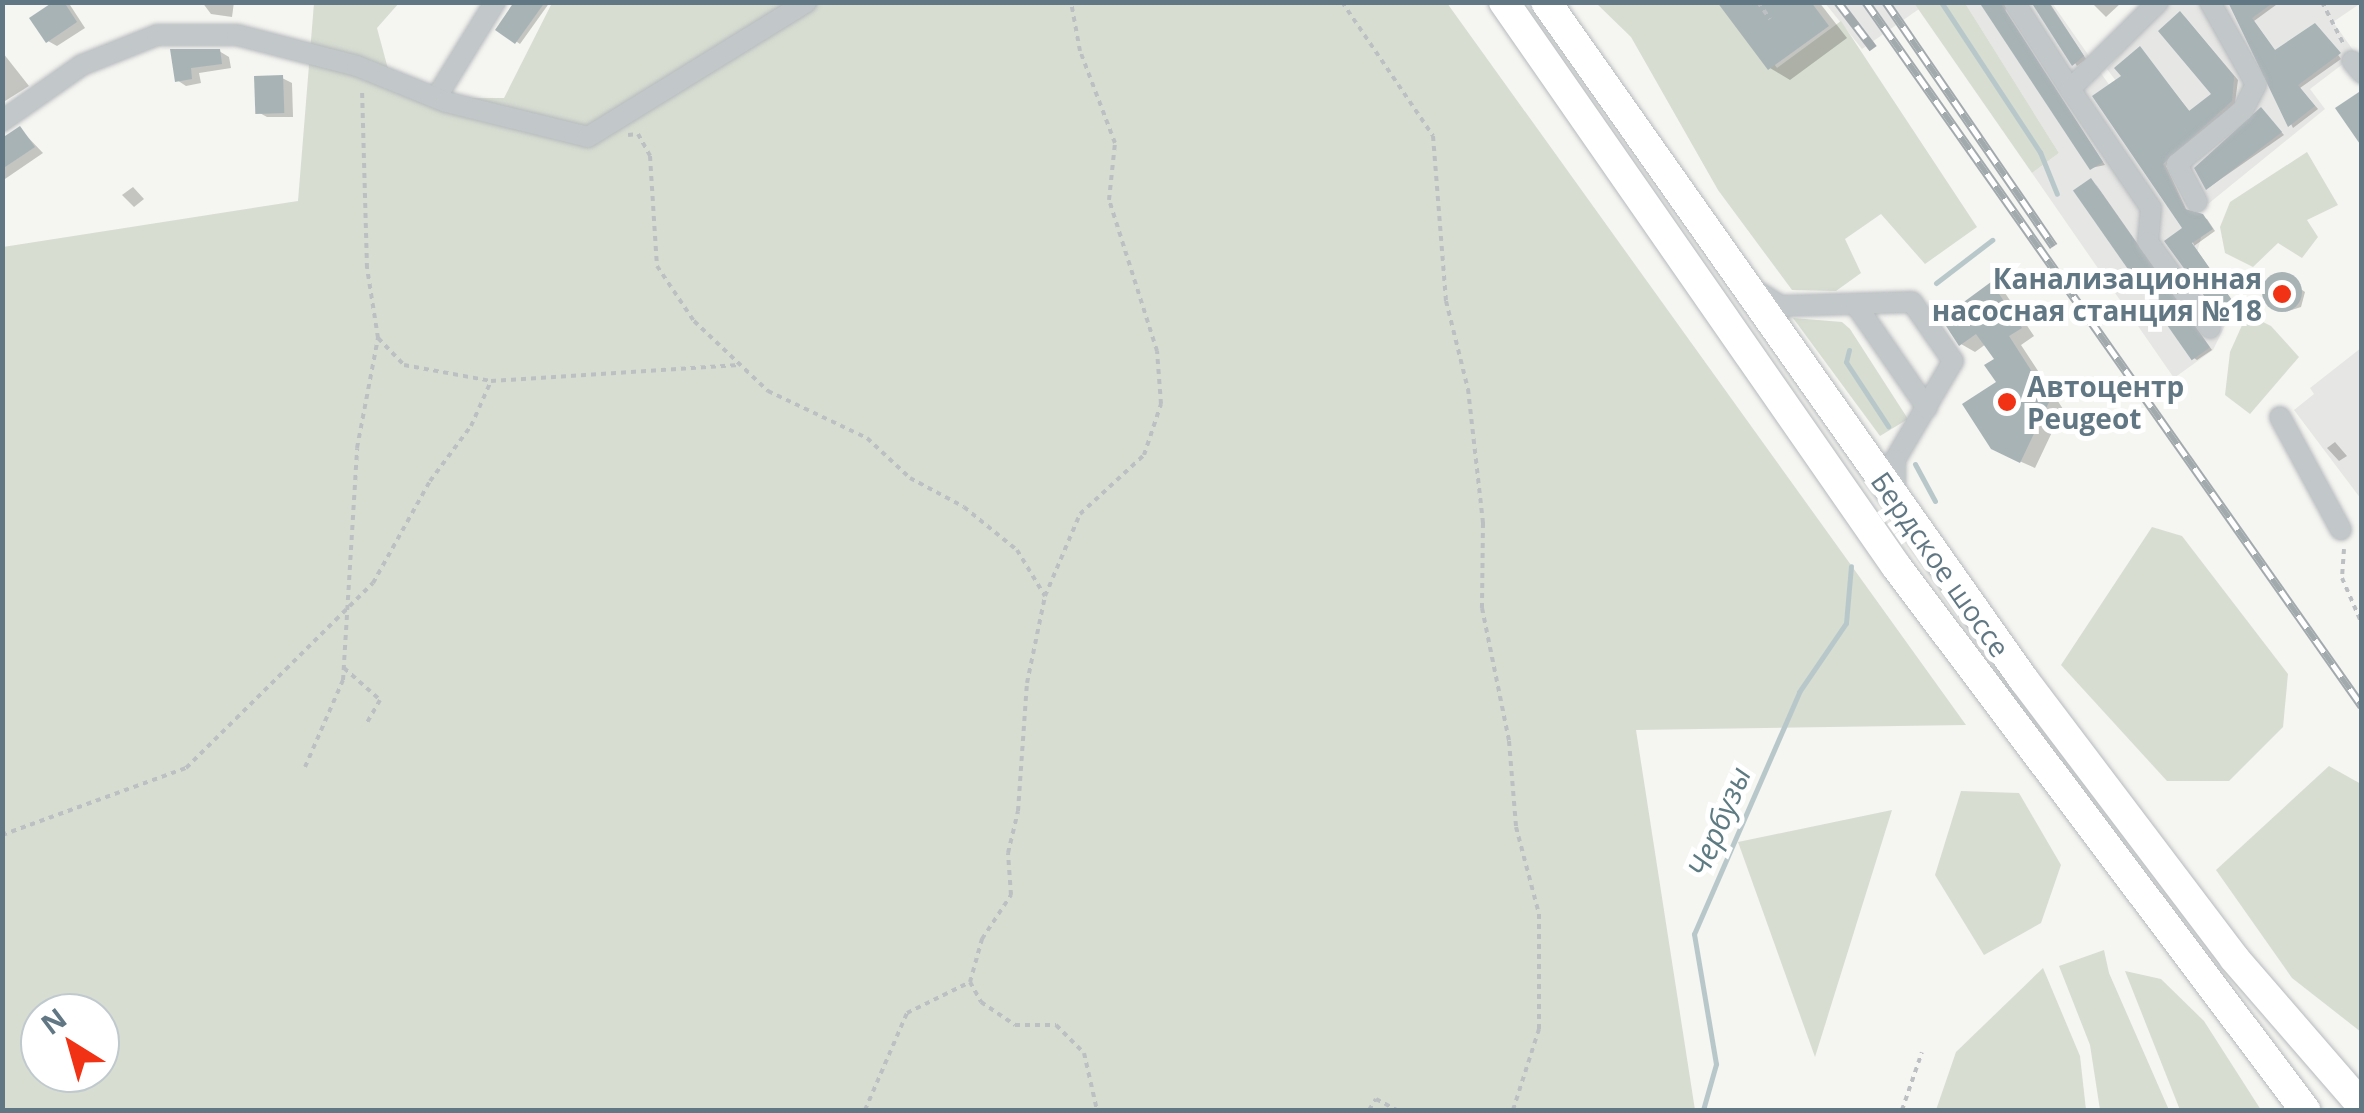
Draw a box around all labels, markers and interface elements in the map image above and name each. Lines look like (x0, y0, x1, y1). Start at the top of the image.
place label: Канализационная насосная станция №18 (1932, 261, 2262, 327)
marker: Канализационная насосная станция №18 (2271, 283, 2293, 305)
place label: Автоцентр Peugeot (2027, 369, 2184, 435)
marker: Автоцентр Peugeot (1996, 391, 2018, 413)
street label: Бердское шоссе (1865, 465, 2017, 663)
water label: Чербузы (1680, 761, 1758, 883)
north arrow (20, 993, 120, 1093)
text: N (33, 999, 74, 1043)

